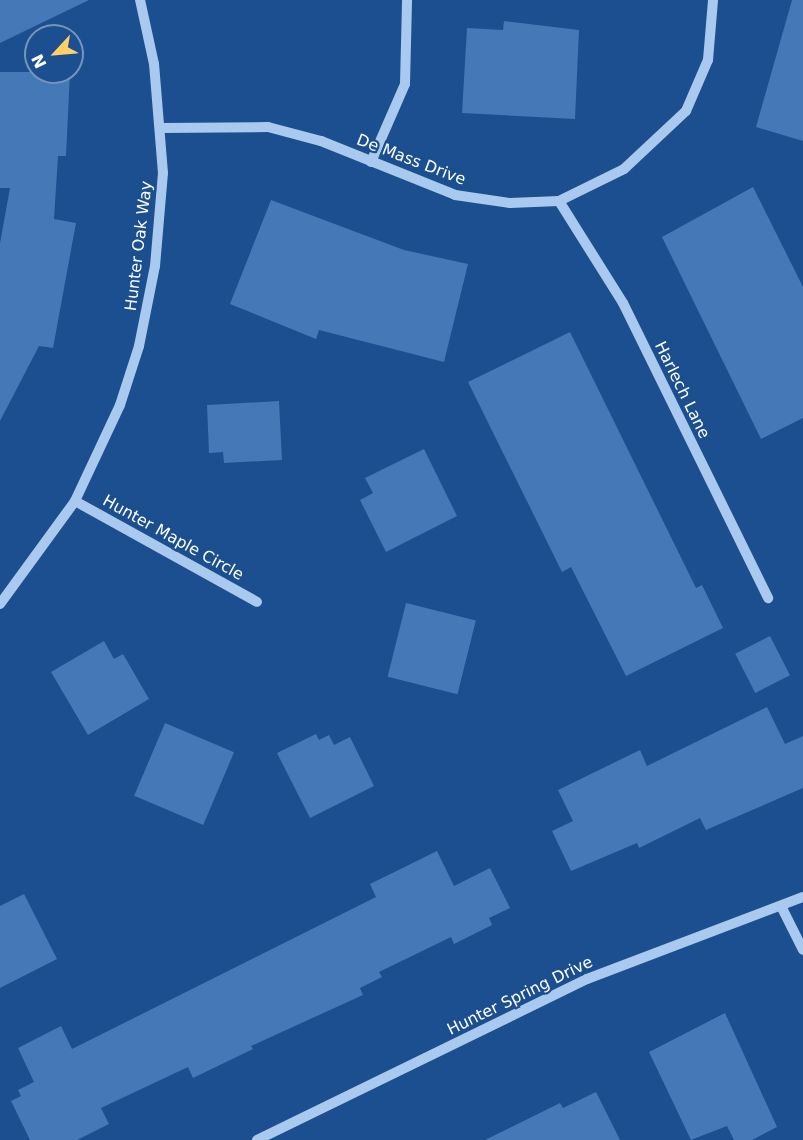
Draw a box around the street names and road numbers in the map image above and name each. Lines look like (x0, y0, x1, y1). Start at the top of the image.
street label: De Mass Drive (354, 130, 468, 190)
street label: Hunter Oak Way (121, 180, 157, 312)
street label: Harlech Lane (650, 338, 714, 442)
street label: Hunter Maple Circle (99, 491, 247, 585)
street label: Hunter Spring Drive (444, 952, 596, 1040)

